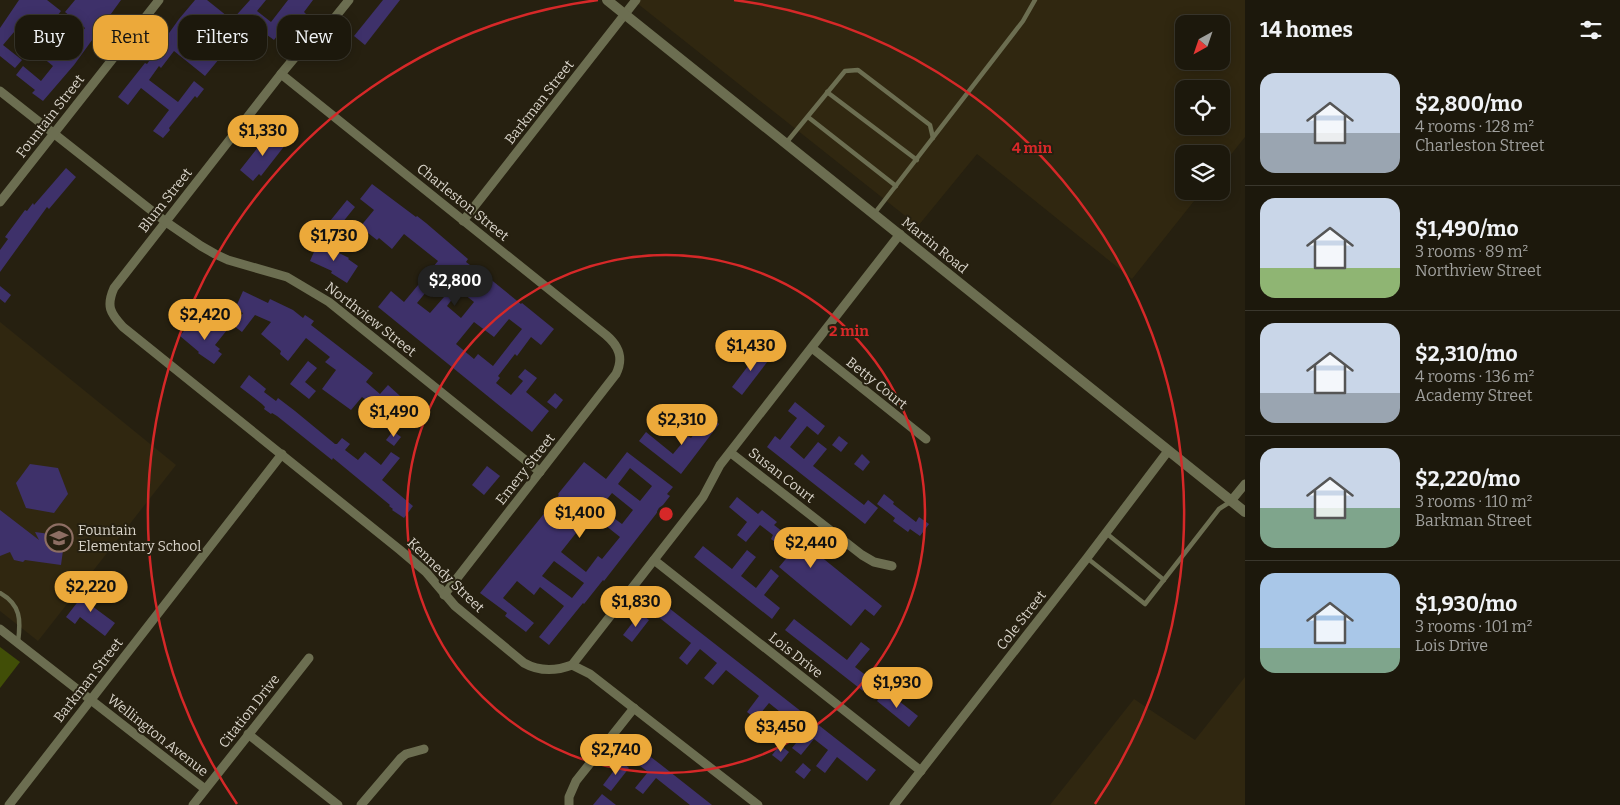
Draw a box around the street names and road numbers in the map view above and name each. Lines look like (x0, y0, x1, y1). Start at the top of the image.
street label: Barkman Street (501, 57, 578, 148)
street label: Fountain Street (13, 71, 88, 161)
street label: Charleston Street (413, 160, 512, 245)
street label: Blum Street (135, 165, 196, 236)
street label: Martin Road (898, 214, 971, 277)
street label: Northview Street (322, 279, 420, 360)
street label: Betty Court (843, 354, 911, 413)
street label: Emery Street (492, 430, 558, 508)
street label: Susan Court (745, 444, 818, 507)
street label: Kennedy Street (404, 534, 488, 616)
street label: Cole Street (993, 587, 1050, 653)
street label: Lois Drive (765, 629, 826, 682)
street label: Barkman Street (50, 635, 127, 726)
street label: Citation Drive (215, 671, 283, 752)
street label: Wellington Avenue (104, 691, 212, 780)

